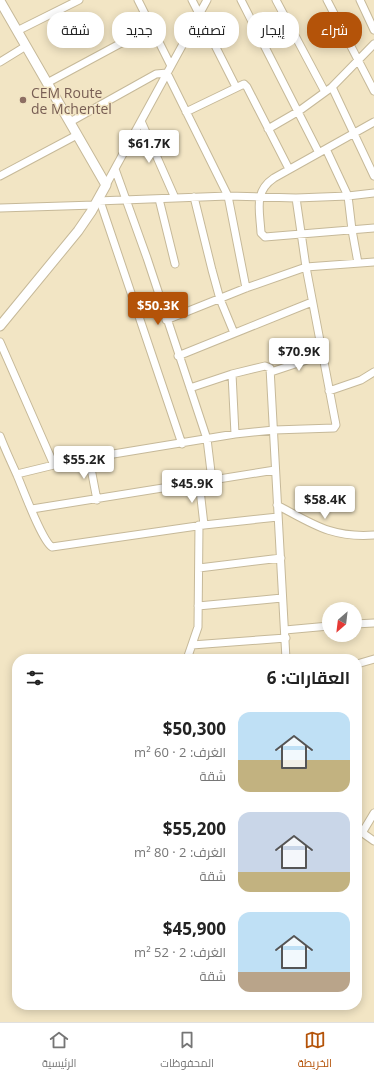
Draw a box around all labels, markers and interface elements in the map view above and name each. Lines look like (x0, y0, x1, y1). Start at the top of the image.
chip: شقة (47, 12, 104, 48)
chip: جديد (112, 12, 166, 48)
chip: تصفية (174, 12, 239, 48)
chip: إيجار (247, 12, 299, 48)
chip: شراء (307, 12, 362, 48)
place label: CEM Route de Mchentel (31, 83, 112, 118)
marker: CEM Route de Mchentel (18, 95, 28, 105)
pin: $61.7K (116, 130, 182, 164)
text: $61.7K (128, 134, 170, 152)
pin: $50.3K (125, 292, 191, 326)
text: $50.3K (137, 296, 179, 314)
pin: $70.9K (266, 338, 332, 372)
text: $70.9K (278, 342, 320, 360)
pin: $55.2K (51, 446, 117, 480)
text: $55.2K (63, 450, 105, 468)
pin: $45.9K (159, 470, 225, 504)
text: $45.9K (171, 474, 213, 492)
pin: $58.4K (292, 486, 358, 520)
text: $58.4K (304, 490, 346, 508)
north arrow (322, 602, 362, 642)
map controls (322, 602, 362, 642)
text: العقارات: 6 (267, 666, 350, 689)
icon: filters (24, 667, 46, 689)
text: $50,300 (163, 717, 226, 740)
icon: home (270, 728, 318, 776)
text: الغرف: 2 · 60 m² (134, 743, 226, 761)
text: شقة (199, 767, 226, 785)
text: $55,200 (163, 817, 226, 840)
icon: home (270, 828, 318, 876)
text: الغرف: 2 · 80 m² (134, 843, 226, 861)
text: شقة (199, 867, 226, 885)
text: $45,900 (163, 917, 226, 940)
icon: home (270, 928, 318, 976)
text: الغرف: 2 · 52 m² (134, 943, 226, 961)
text: شقة (199, 967, 226, 985)
tab: الرئيسية (42, 1029, 76, 1073)
tab: المحفوظات (160, 1029, 214, 1073)
tab: الخريطة (298, 1029, 332, 1073)

